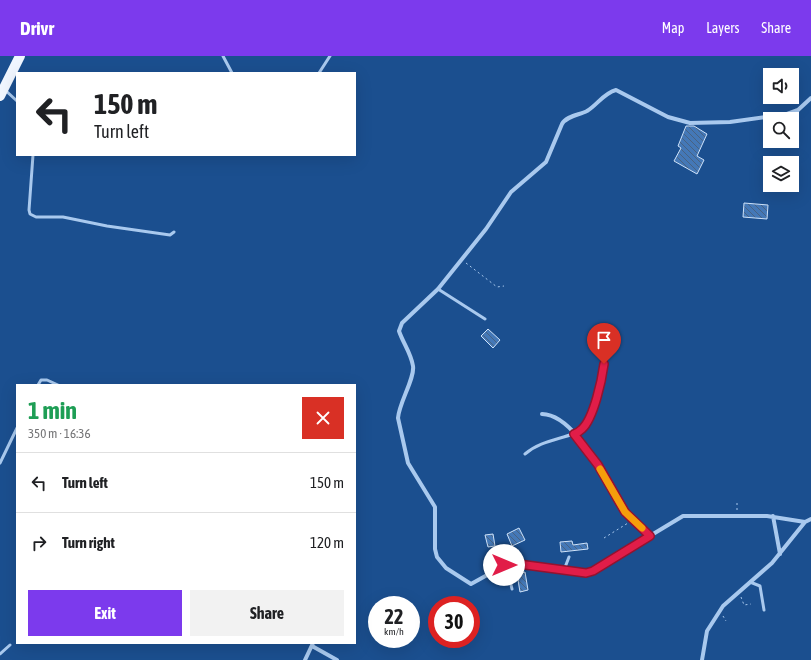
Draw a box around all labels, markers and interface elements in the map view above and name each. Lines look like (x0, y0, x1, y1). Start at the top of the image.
text: Drivr (20, 17, 54, 39)
text: Map (662, 20, 684, 36)
text: Layers (706, 20, 739, 36)
text: Share (761, 20, 791, 36)
map controls (763, 68, 799, 192)
button: sound (763, 68, 799, 104)
icon: left (28, 88, 80, 140)
text: 150 m (94, 88, 157, 120)
button: search (763, 112, 799, 148)
text: Turn left (94, 121, 149, 142)
button: layers (763, 156, 799, 192)
pin (587, 323, 621, 364)
icon: arrive (593, 329, 615, 351)
text: 1 min (28, 397, 77, 424)
button: close (302, 397, 344, 439)
text: 350 m · 16:36 (28, 426, 91, 441)
icon: left (28, 472, 50, 494)
text: Turn left (62, 474, 108, 491)
text: 150 m (310, 474, 344, 491)
icon: right (28, 532, 50, 554)
text: Turn right (62, 534, 115, 551)
text: 120 m (310, 534, 344, 551)
position arrow (483, 544, 525, 586)
button: Exit (28, 590, 182, 636)
button: Share (190, 590, 344, 636)
speed limit sign: 30 (428, 596, 480, 648)
text: 22 (385, 605, 403, 628)
text: km/h (384, 626, 404, 637)

